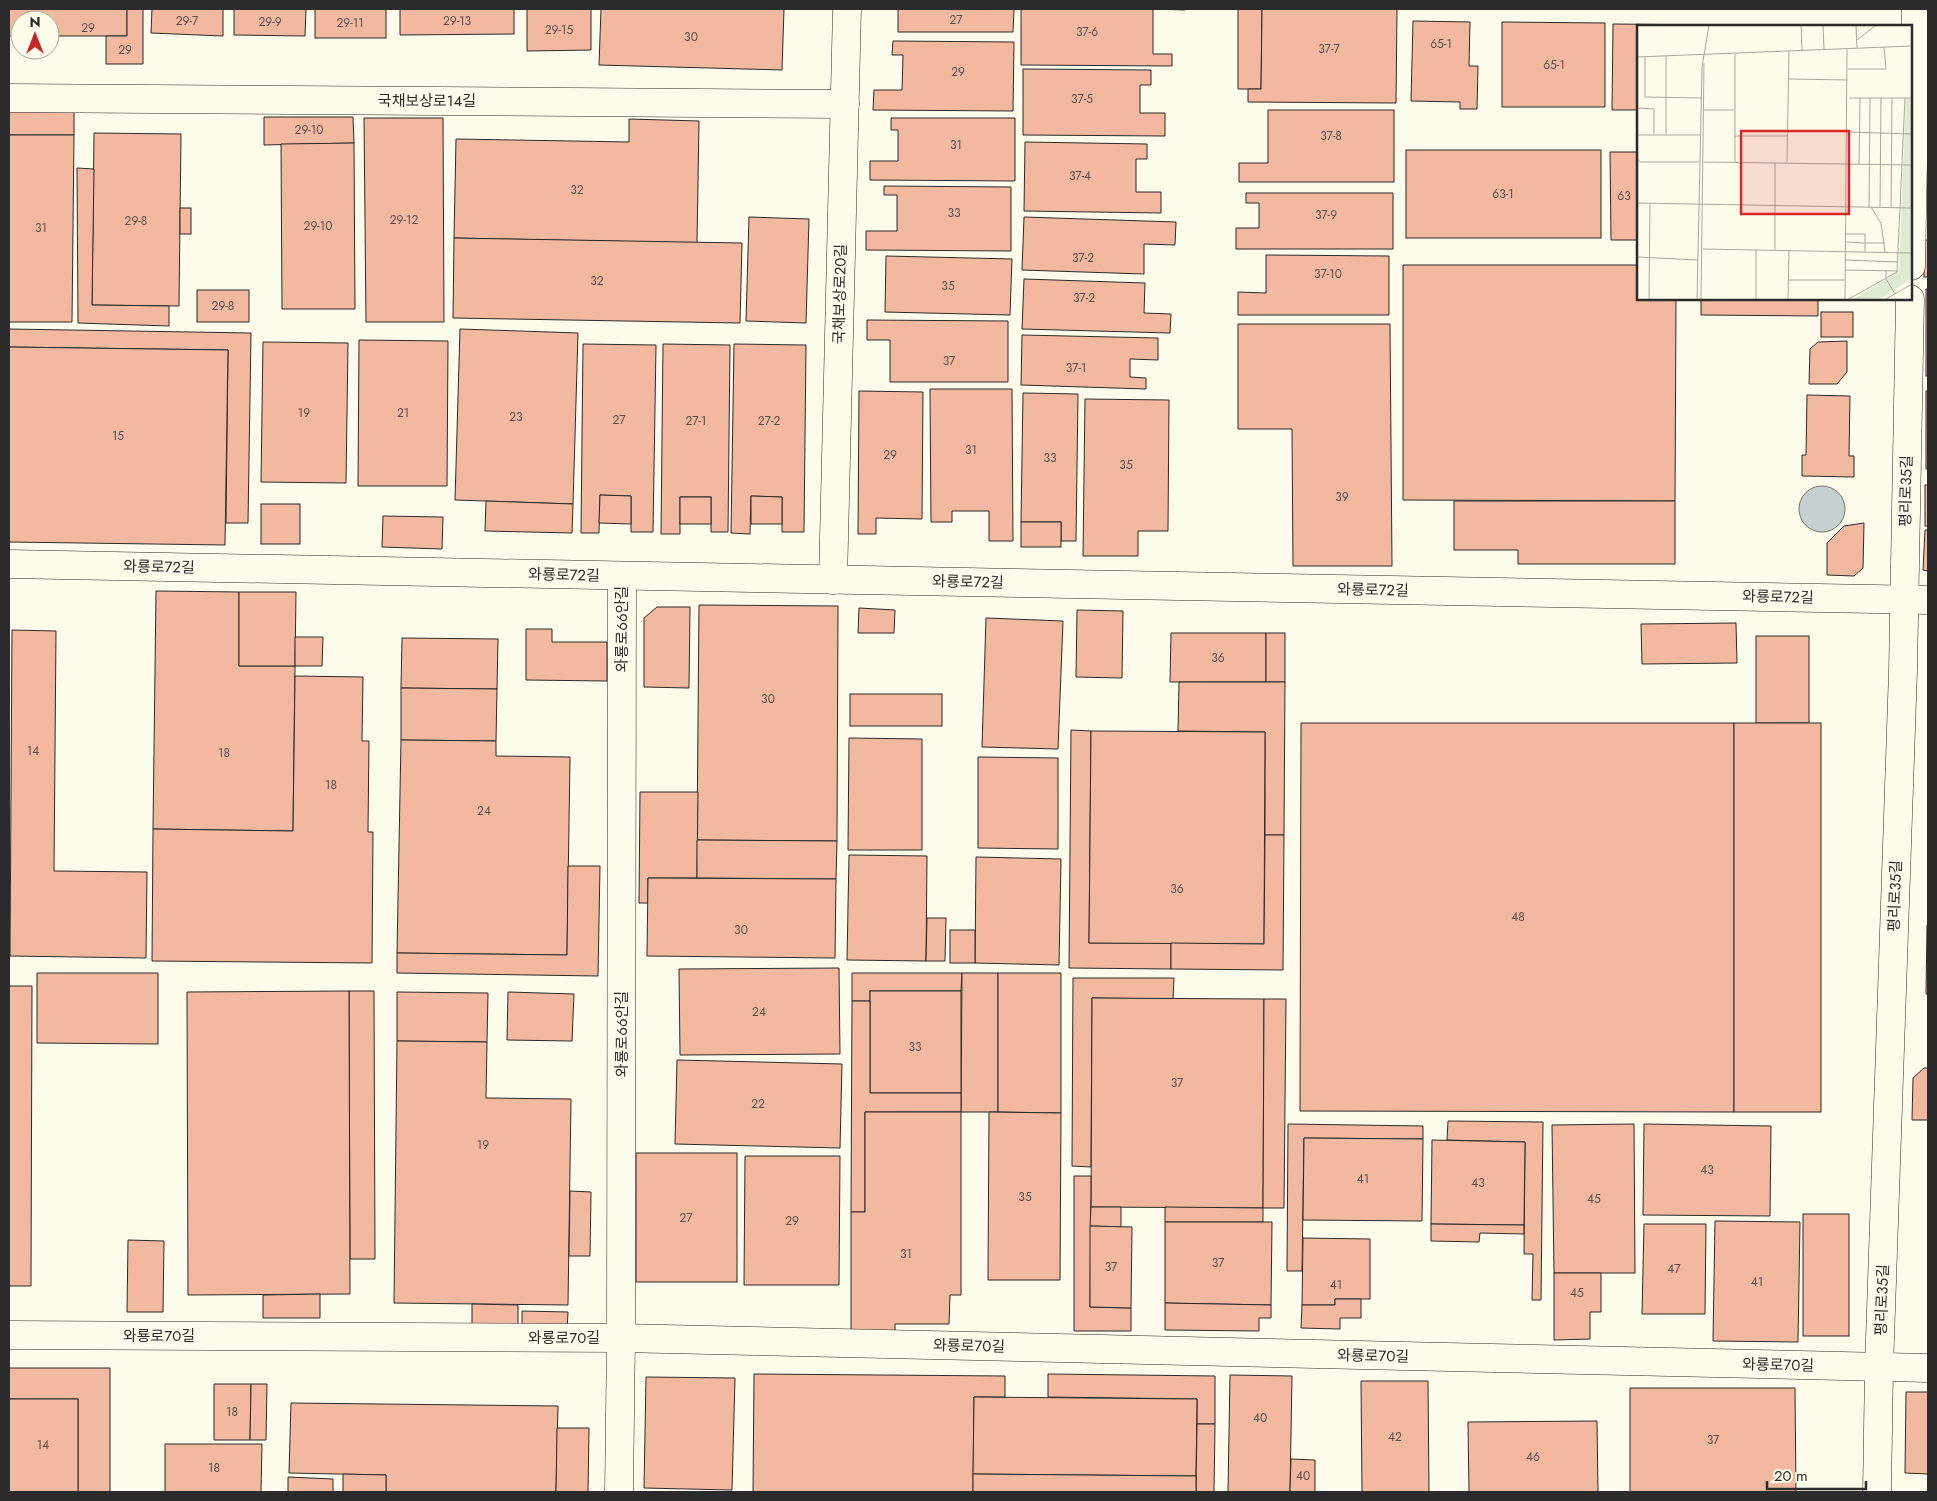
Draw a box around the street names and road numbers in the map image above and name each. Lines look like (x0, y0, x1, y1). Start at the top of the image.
street label: 국채보상로14길 (378, 90, 476, 112)
street label: 국채보상로20길 (828, 244, 852, 344)
street label: 평리로35길 (1894, 455, 1918, 527)
street label: 와룡로72길 (123, 555, 195, 579)
street label: 와룡로72길 (528, 563, 600, 587)
street label: 와룡로72길 (932, 570, 1004, 594)
street label: 와룡로72길 (1337, 578, 1409, 602)
street label: 와룡로72길 (1742, 585, 1814, 609)
street label: 와룡로66안길 (611, 586, 633, 672)
street label: 평리로35길 (1883, 860, 1907, 932)
street label: 와룡로66안길 (611, 991, 633, 1077)
street label: 평리로35길 (1870, 1264, 1894, 1336)
street label: 와룡로70길 (123, 1325, 195, 1347)
street label: 와룡로70길 (528, 1327, 600, 1349)
street label: 와룡로70길 (933, 1334, 1005, 1358)
street label: 와룡로70길 (1337, 1344, 1409, 1368)
street label: 와룡로70길 (1742, 1353, 1814, 1377)

